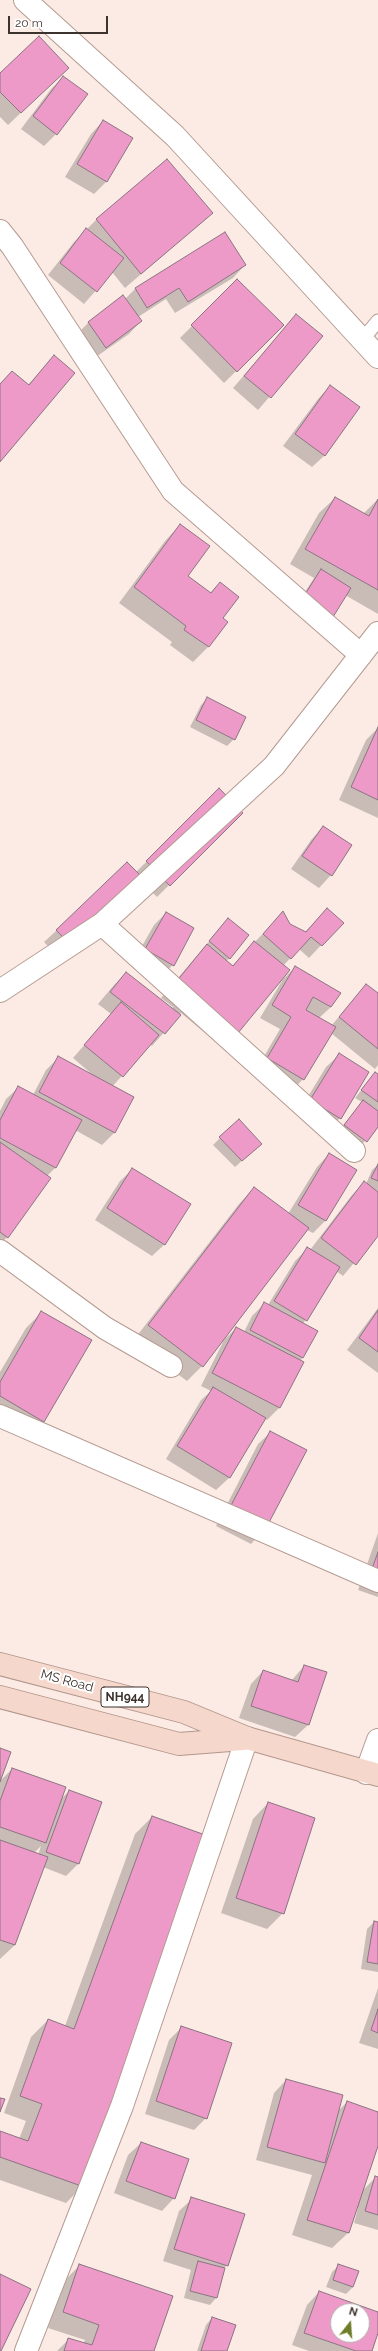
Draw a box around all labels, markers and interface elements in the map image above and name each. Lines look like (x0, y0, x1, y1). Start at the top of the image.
scale bar (10, 8, 110, 34)
text: 20 m (15, 16, 43, 30)
street label: MS Road (39, 1667, 95, 1695)
road number: NH944 (101, 1687, 149, 1707)
north arrow (330, 2303, 370, 2343)
text: N (347, 2305, 359, 2319)

